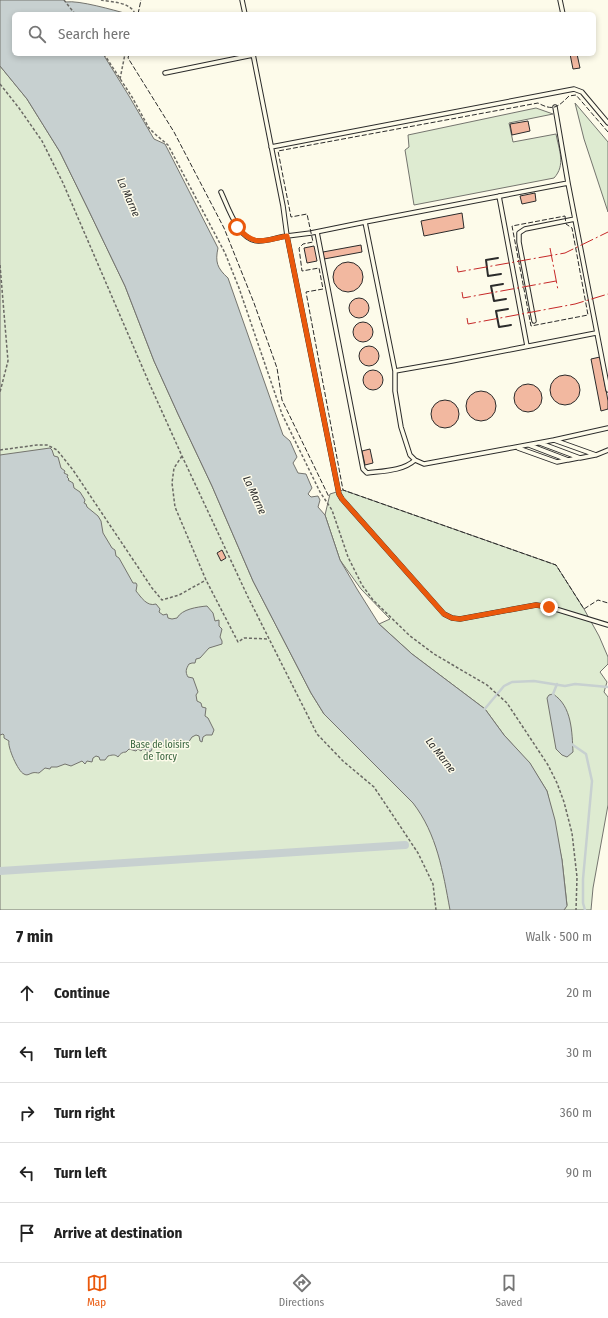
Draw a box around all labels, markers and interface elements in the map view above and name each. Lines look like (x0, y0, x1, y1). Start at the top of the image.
search box (12, 12, 596, 56)
icon: search (26, 23, 48, 45)
text: Search here (58, 25, 130, 43)
water label: La Marne (114, 176, 143, 219)
route start (228, 218, 246, 236)
water label: La Marne (240, 474, 269, 517)
route end (540, 598, 558, 616)
water label: La Marne (423, 735, 458, 776)
park label: Base de loisirs de Torcy (130, 739, 190, 763)
text: 7 min (16, 926, 53, 947)
text: Walk · 500 m (525, 929, 592, 944)
icon: ahead (16, 982, 38, 1004)
text: Continue (54, 984, 110, 1002)
text: 20 m (566, 985, 592, 1000)
icon: left (16, 1042, 38, 1064)
text: Turn left (54, 1044, 107, 1062)
text: 30 m (566, 1045, 592, 1060)
icon: right (16, 1102, 38, 1124)
text: Turn right (54, 1104, 115, 1122)
text: 360 m (560, 1105, 592, 1120)
icon: left (16, 1162, 38, 1184)
text: Turn left (54, 1164, 107, 1182)
text: 90 m (566, 1165, 592, 1180)
icon: arrive (16, 1222, 38, 1244)
text: Arrive at destination (54, 1224, 182, 1242)
tab: Map (86, 1272, 108, 1309)
tab: Directions (279, 1272, 324, 1309)
tab: Saved (496, 1272, 522, 1309)

